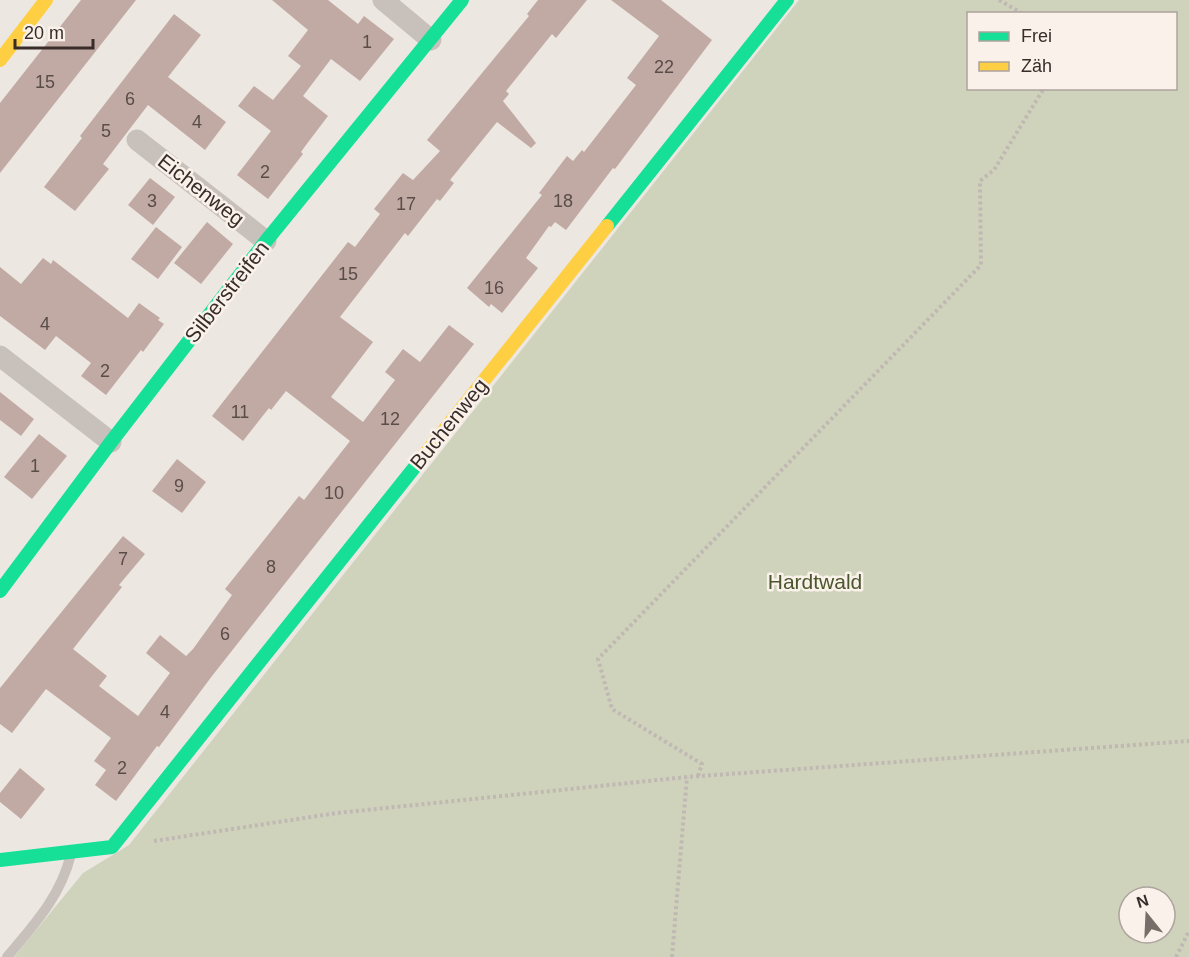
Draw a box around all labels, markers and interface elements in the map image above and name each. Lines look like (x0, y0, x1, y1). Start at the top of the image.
scale bar (15, 12, 93, 50)
legend (967, 12, 1177, 90)
text: 20 m (24, 23, 64, 43)
text: Frei (1021, 26, 1052, 46)
house number: 1 (362, 32, 372, 52)
text: Zäh (1021, 56, 1052, 76)
house number: 22 (654, 57, 674, 77)
house number: 15 (35, 72, 55, 92)
house number: 6 (125, 89, 135, 109)
house number: 4 (192, 112, 202, 132)
house number: 5 (101, 121, 111, 141)
street label: Eichenweg (154, 149, 249, 230)
house number: 2 (260, 162, 270, 182)
house number: 3 (147, 191, 157, 211)
house number: 18 (553, 191, 573, 211)
house number: 17 (396, 194, 416, 214)
street label: Silberstreifen (180, 236, 273, 347)
house number: 15 (338, 264, 358, 284)
house number: 16 (484, 278, 504, 298)
house number: 4 (40, 314, 50, 334)
house number: 2 (100, 361, 110, 381)
street label: Buchenweg (405, 374, 492, 474)
house number: 11 (231, 402, 249, 422)
house number: 12 (380, 409, 400, 429)
house number: 1 (30, 456, 40, 476)
house number: 9 (174, 476, 184, 496)
house number: 10 (324, 483, 344, 503)
house number: 7 (118, 549, 128, 569)
house number: 8 (266, 557, 276, 577)
park label: Hardtwald (768, 570, 862, 593)
house number: 6 (220, 624, 230, 644)
house number: 4 (160, 702, 170, 722)
house number: 2 (117, 758, 127, 778)
north arrow (1117, 885, 1177, 945)
text: N (1134, 891, 1151, 911)

